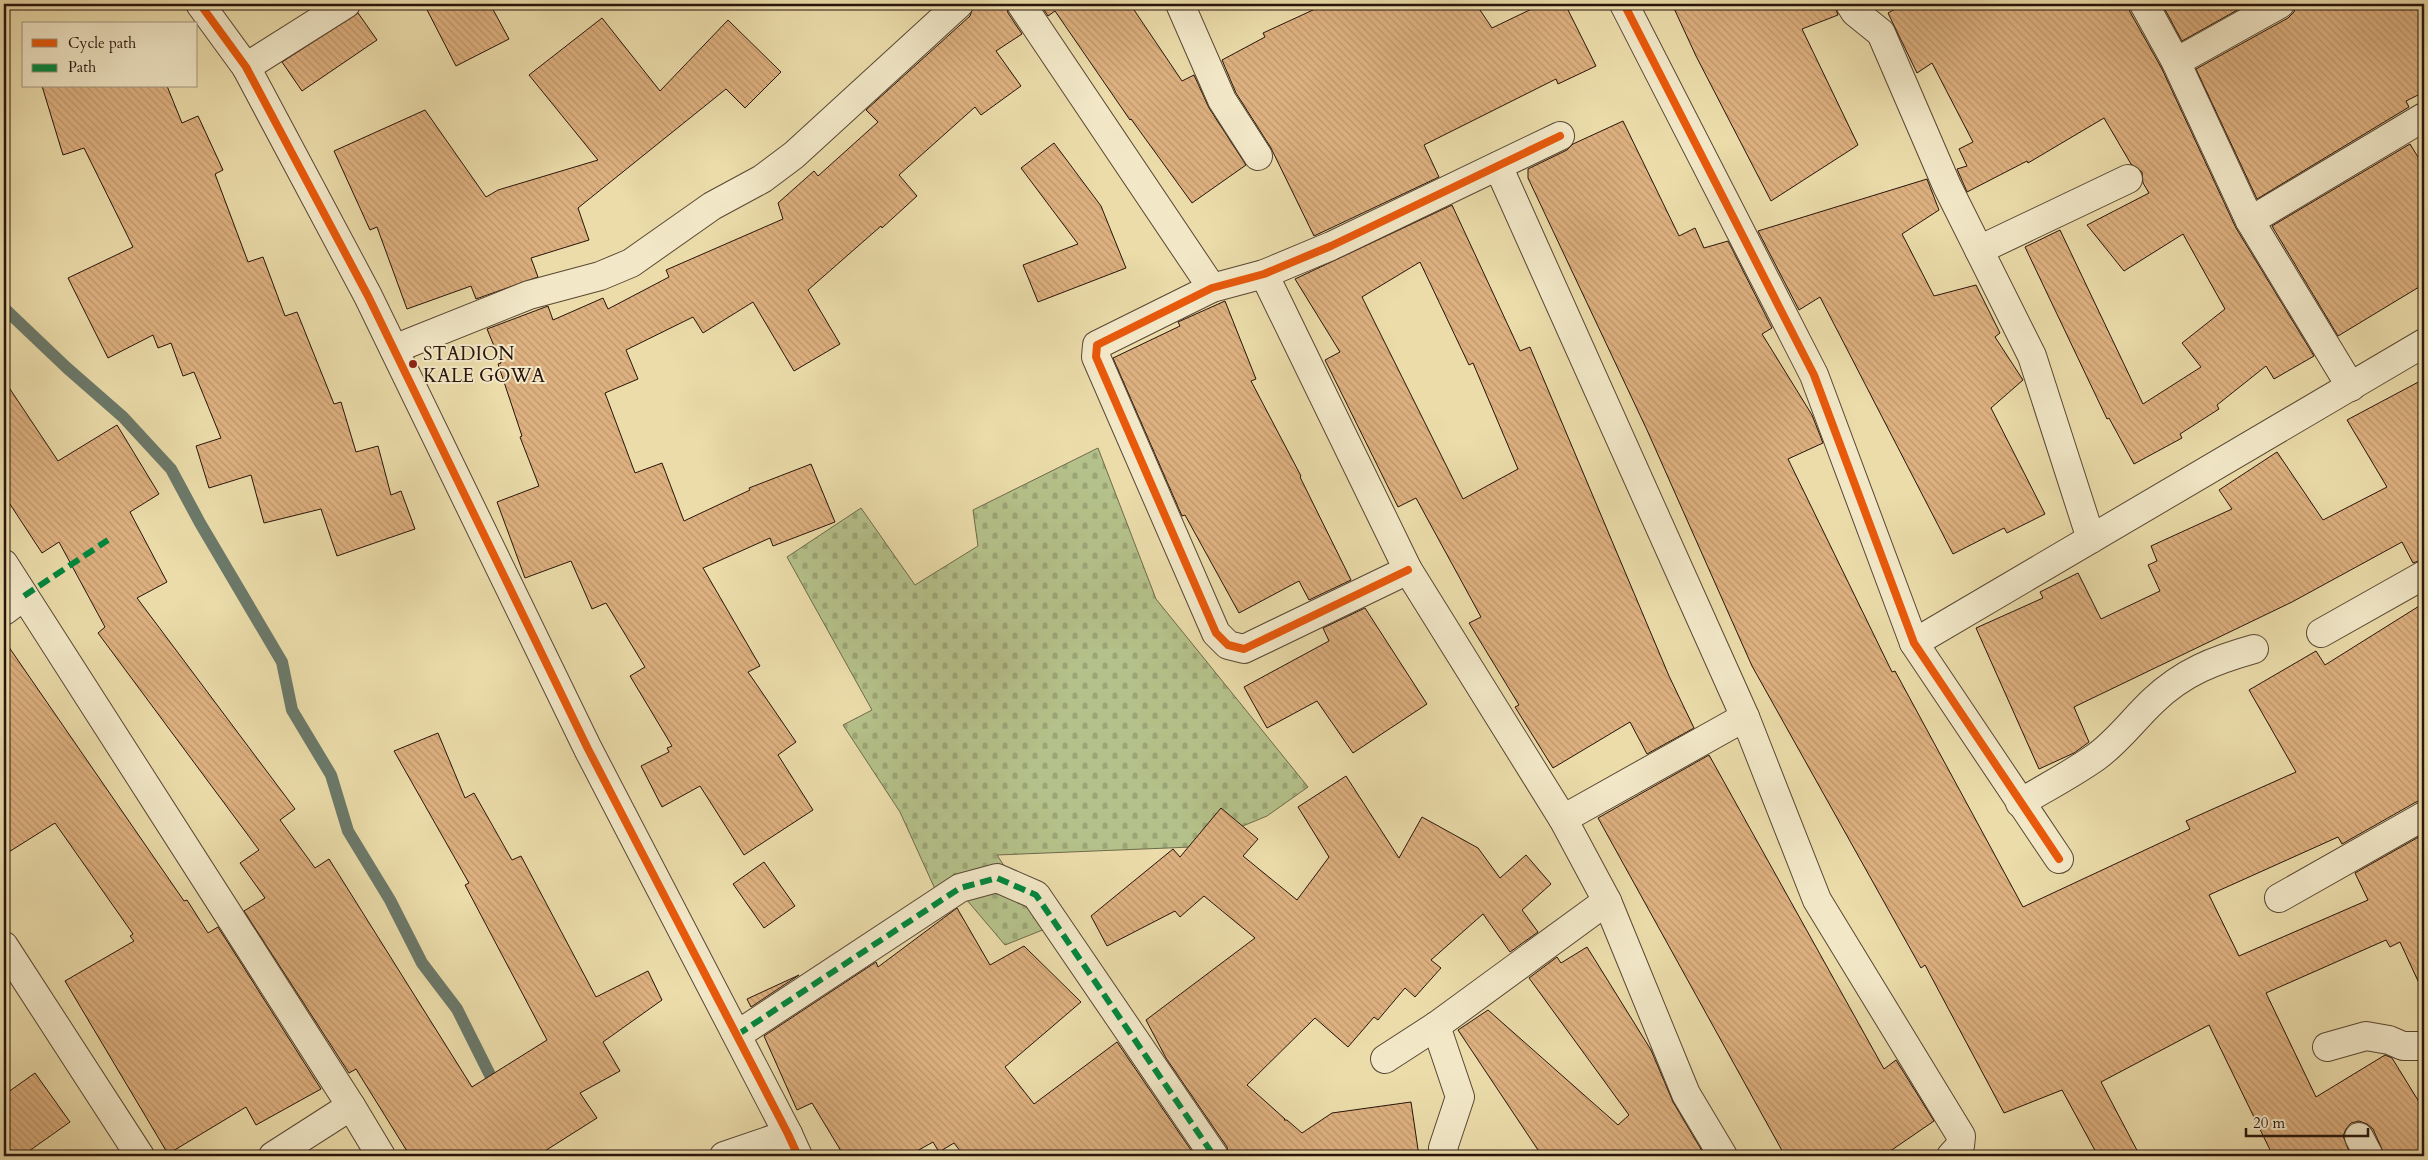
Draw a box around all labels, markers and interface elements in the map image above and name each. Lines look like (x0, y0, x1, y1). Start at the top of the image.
legend (22, 22, 198, 88)
text: Cycle path (68, 33, 137, 53)
text: Path (68, 57, 97, 77)
place label: STADION KALE GOWA (423, 341, 545, 389)
marker: STADION KALE GOWA (407, 358, 419, 370)
scale bar (2246, 1105, 2368, 1137)
text: 20 m (2253, 1113, 2285, 1133)

